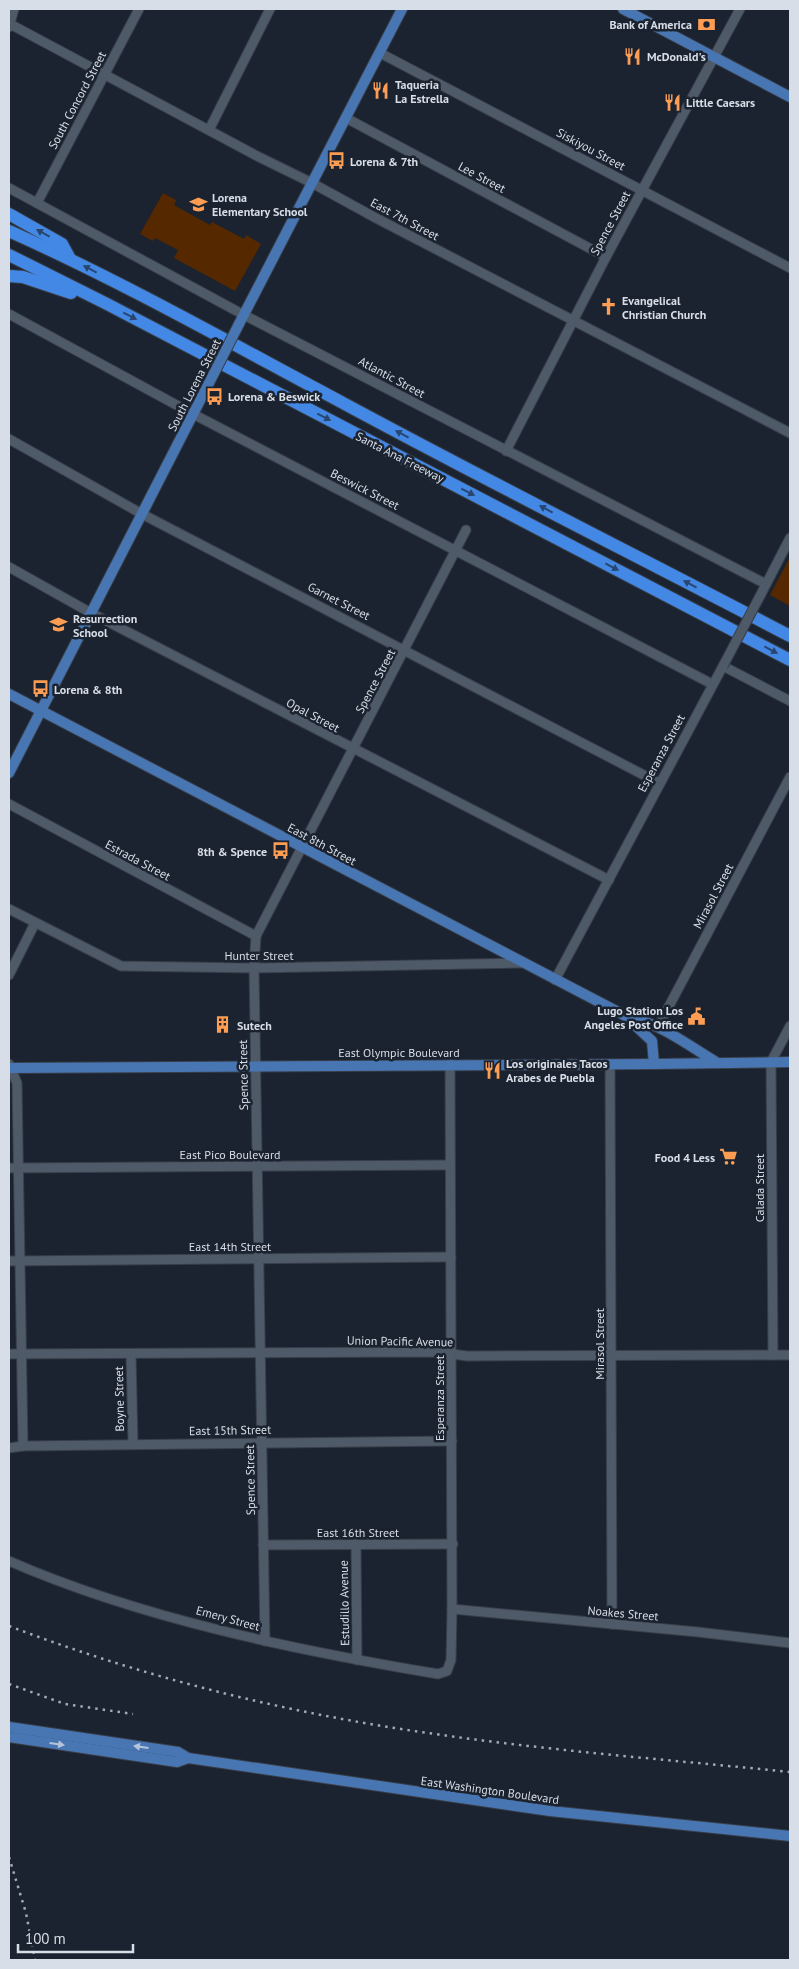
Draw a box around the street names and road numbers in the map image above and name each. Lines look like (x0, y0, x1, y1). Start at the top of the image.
street label: South Concord Street (45, 49, 109, 151)
street label: Siskiyou Street (554, 125, 628, 173)
street label: Lee Street (456, 158, 508, 196)
street label: Spence Street (587, 188, 633, 258)
street label: East 7th Street (368, 195, 442, 243)
street label: South Lorena Street (164, 336, 224, 434)
street label: Atlantic Street (356, 353, 428, 401)
street label: Santa Ana Freeway (353, 428, 447, 486)
street label: Beswick Street (328, 465, 402, 513)
street label: Garnet Street (305, 579, 373, 623)
street label: Spence Street (352, 646, 398, 716)
street label: Opal Street (284, 695, 342, 735)
street label: Esperanza Street (634, 712, 688, 794)
street label: East 8th Street (285, 820, 359, 868)
street label: Estrada Street (103, 837, 173, 883)
street label: Mirasol Street (690, 861, 736, 931)
street label: Hunter Street (224, 948, 294, 963)
street label: Spence Street (235, 1040, 251, 1110)
street label: East Olympic Boulevard (338, 1045, 460, 1060)
street label: East Pico Boulevard (180, 1147, 280, 1162)
street label: Calada Street (752, 1154, 767, 1222)
street label: East 14th Street (189, 1239, 271, 1254)
street label: Mirasol Street (592, 1308, 607, 1380)
street label: Union Pacific Avenue (347, 1333, 453, 1349)
street label: Esperanza Street (432, 1355, 447, 1441)
street label: Boyne Street (111, 1366, 127, 1432)
street label: East 15th Street (189, 1422, 271, 1438)
street label: Spence Street (242, 1445, 258, 1515)
street label: East 16th Street (317, 1525, 399, 1540)
street label: Estudillo Avenue (336, 1560, 352, 1646)
street label: Emery Street (194, 1602, 262, 1634)
street label: Noakes Street (587, 1602, 659, 1624)
street label: East Washington Boulevard (420, 1773, 560, 1807)

